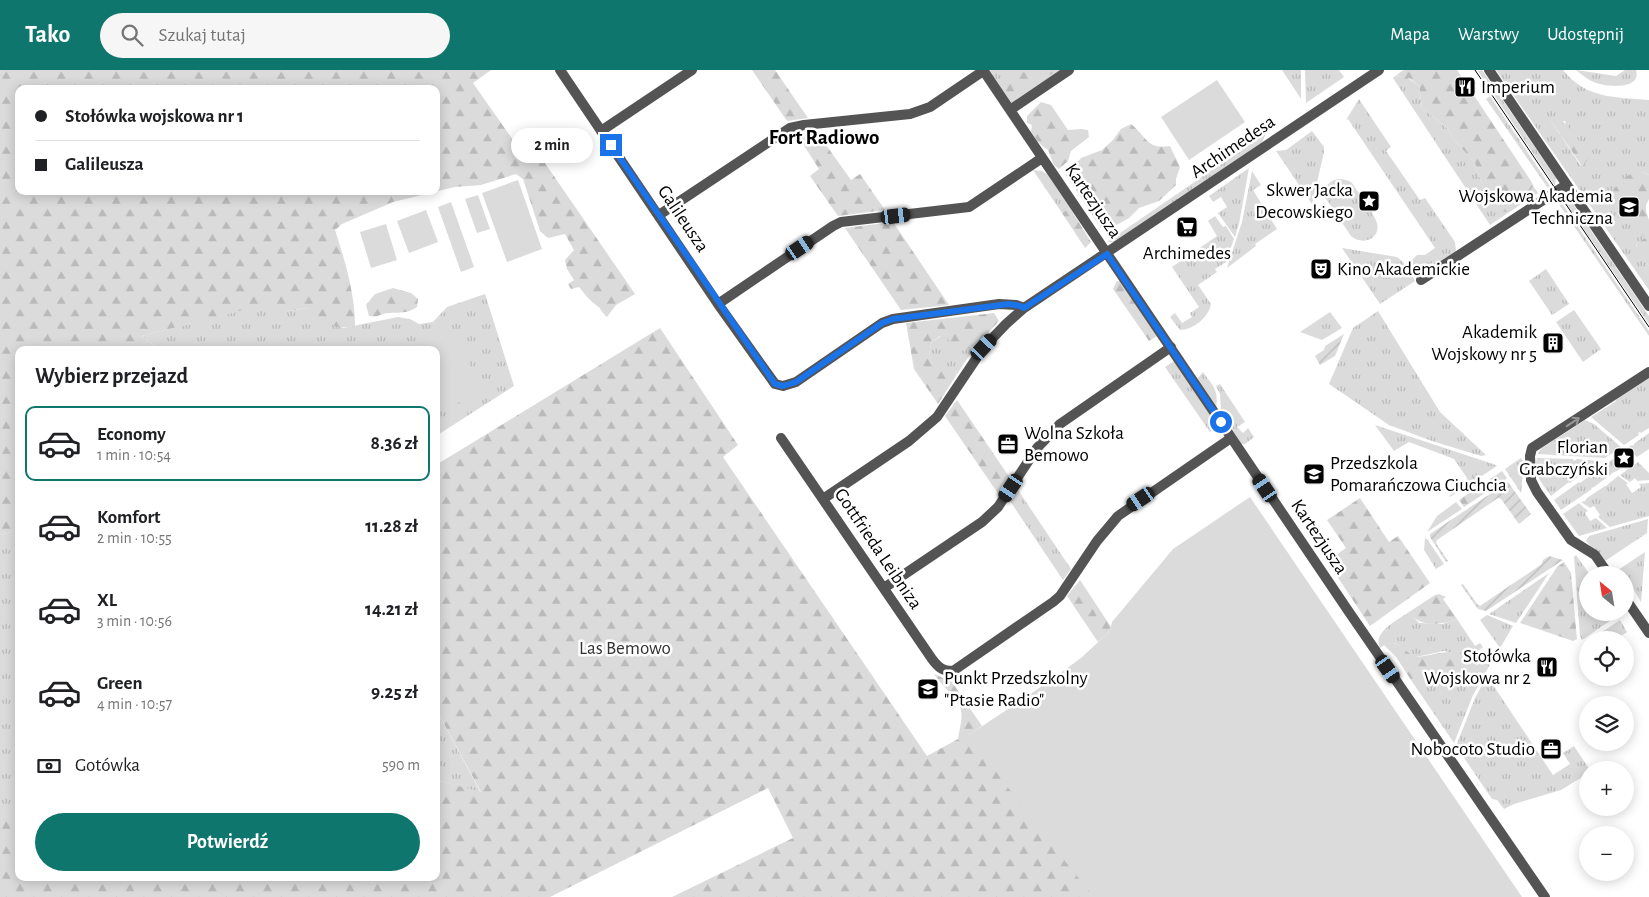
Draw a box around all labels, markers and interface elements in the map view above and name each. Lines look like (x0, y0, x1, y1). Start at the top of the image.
search box (100, 13, 450, 58)
icon: search (118, 21, 146, 49)
text: Tako (25, 23, 70, 47)
text: Szukaj tutaj (158, 26, 246, 45)
text: Mapa (1390, 26, 1430, 44)
text: Warstwy (1458, 26, 1519, 44)
text: Udostępnij (1547, 26, 1624, 44)
restaurant icon: Imperium (1453, 75, 1477, 99)
place label: Imperium (1481, 78, 1555, 97)
text: Stołówka wojskowa nr 1 (65, 107, 244, 126)
street label: Archimedesa (1187, 112, 1279, 182)
district label: Fort Radiowo (769, 127, 879, 148)
callout: 2 min (511, 128, 594, 162)
route end (600, 134, 622, 156)
text: 2 min (534, 137, 570, 153)
text: Galileusza (65, 155, 144, 174)
street label: Kartezjusza (1061, 160, 1125, 242)
place label: Skwer Jacka Decowskiego (1255, 181, 1353, 222)
street label: Galileusza (654, 182, 712, 256)
place label: Wojskowa Akademia Techniczna (1458, 187, 1613, 228)
place icon: Skwer Jacka Decowskiego (1357, 189, 1381, 213)
school or university icon: Wojskowa Akademia Techniczna (1617, 195, 1641, 219)
car (880, 207, 911, 225)
supermarket icon: Archimedes (1175, 215, 1199, 239)
car (783, 233, 816, 263)
place label: Archimedes (1143, 244, 1231, 263)
theatre icon: Kino Akademickie (1309, 257, 1333, 281)
place label: Kino Akademickie (1337, 260, 1470, 279)
place label: Akademik Wojskowy nr 5 (1431, 323, 1537, 364)
car (968, 331, 999, 363)
building icon: Akademik Wojskowy nr 5 (1541, 331, 1565, 355)
text: Wybierz przejazd (35, 365, 188, 387)
route start (1210, 411, 1232, 433)
one-way arrow (1566, 417, 1580, 427)
icon: car (37, 421, 82, 466)
place label: Wolna Szkoła Bemowo (1024, 424, 1124, 465)
text: Economy (97, 425, 166, 444)
office icon: Wolna Szkoła Bemowo (996, 432, 1020, 456)
text: 8.36 zł (371, 434, 418, 453)
place label: Florian Grabczyński (1519, 438, 1608, 479)
place icon: Florian Grabczyński (1612, 446, 1636, 470)
text: 1 min · 10:54 (97, 447, 171, 463)
place label: Przedszkola Pomarańczowa Ciuchcia (1330, 454, 1507, 495)
school or university icon: Przedszkola Pomarańczowa Ciuchcia (1302, 462, 1326, 486)
car (996, 471, 1025, 505)
car (1250, 471, 1279, 505)
car (1124, 484, 1157, 514)
street label: Gottfrieda Leibniza (831, 485, 925, 613)
street label: Kartezjusza (1287, 496, 1351, 578)
icon: car (37, 504, 82, 549)
text: Komfort (97, 508, 161, 527)
text: 11.28 zł (365, 517, 418, 536)
text: 2 min · 10:55 (97, 530, 172, 546)
north arrow (1579, 566, 1634, 621)
map controls (1579, 566, 1634, 881)
icon: car (37, 587, 82, 632)
text: XL (97, 591, 117, 610)
text: 14.21 zł (365, 600, 418, 619)
text: 3 min · 10:56 (97, 613, 172, 629)
button: locate (1579, 631, 1634, 686)
park label: Las Bemowo (579, 639, 671, 658)
place label: Stołówka Wojskowa nr 2 (1424, 647, 1531, 688)
car (1373, 652, 1402, 686)
restaurant icon: Stołówka Wojskowa nr 2 (1535, 655, 1559, 679)
place label: Punkt Przedszkolny "Ptasie Radio" (944, 669, 1088, 710)
icon: car (37, 670, 82, 715)
text: Green (97, 674, 143, 693)
school or university icon: Punkt Przedszkolny "Ptasie Radio" (916, 677, 940, 701)
text: 9.25 zł (371, 683, 418, 702)
text: 4 min · 10:57 (97, 696, 172, 712)
button: layers (1579, 696, 1634, 751)
office icon: Nobocoto Studio (1539, 737, 1563, 761)
place label: Nobocoto Studio (1411, 740, 1535, 759)
icon: cash (35, 752, 63, 780)
text: Gotówka (75, 756, 140, 775)
text: 590 m (382, 757, 420, 773)
button: + (1579, 761, 1634, 816)
button: Potwierdź (35, 813, 420, 871)
button: − (1579, 826, 1634, 881)

